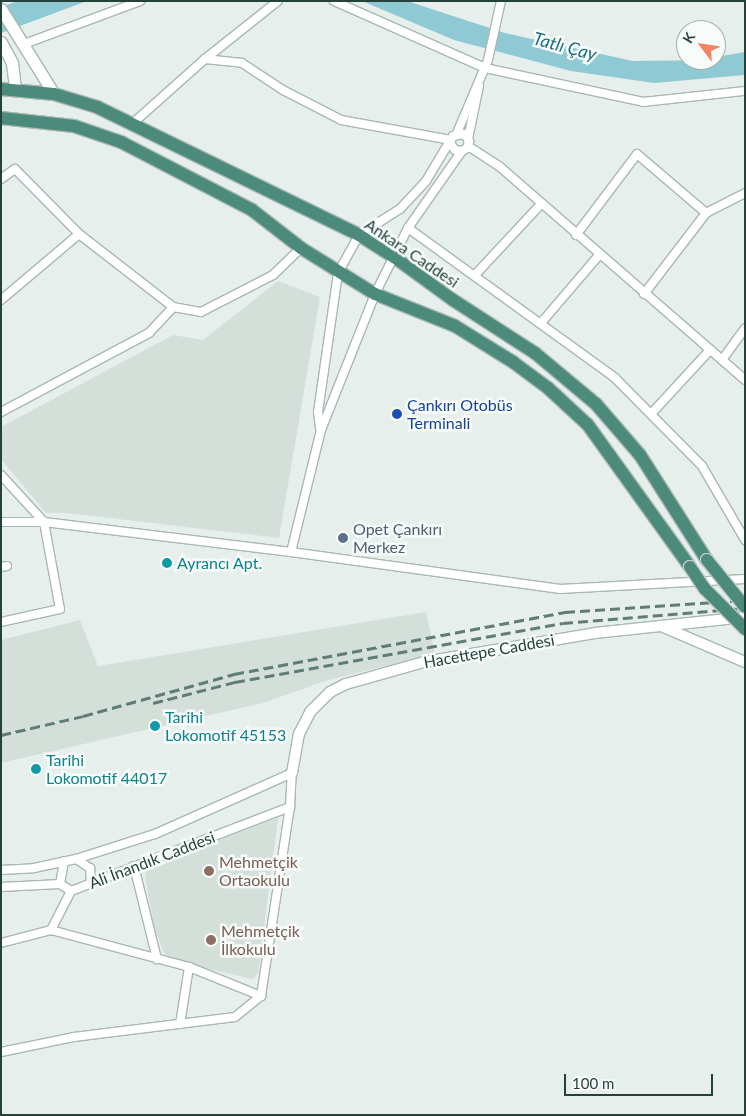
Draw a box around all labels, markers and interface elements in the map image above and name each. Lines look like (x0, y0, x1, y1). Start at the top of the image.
north arrow (676, 20, 726, 70)
water label: Tatlı Çay (531, 27, 599, 65)
text: K (679, 29, 698, 46)
street label: Ankara Caddesi (361, 214, 463, 292)
place label: Çankırı Otobüs Terminali (407, 395, 513, 433)
marker: Çankırı Otobüs Terminali (391, 408, 403, 420)
place label: Opet Çankırı Merkez (353, 519, 442, 557)
marker: Opet Çankırı Merkez (337, 532, 349, 544)
place label: Ayrancı Apt. (177, 553, 263, 573)
marker: Ayrancı Apt. (161, 557, 173, 569)
street label: Hacettepe Caddesi (422, 630, 556, 672)
place label: Tarihi Lokomotif 45153 (165, 707, 286, 745)
marker: Tarihi Lokomotif 45153 (149, 720, 161, 732)
place label: Tarihi Lokomotif 44017 (46, 750, 167, 788)
marker: Tarihi Lokomotif 44017 (30, 763, 42, 775)
street label: Ali İnandık Caddesi (86, 827, 218, 893)
place label: Mehmetçik Ortaokulu (219, 852, 298, 890)
marker: Mehmetçik Ortaokulu (203, 865, 215, 877)
place label: Mehmetçik İlkokulu (221, 921, 300, 959)
marker: Mehmetçik İlkokulu (205, 934, 217, 946)
scale bar (566, 1064, 715, 1096)
text: 100 m (572, 1074, 614, 1092)

